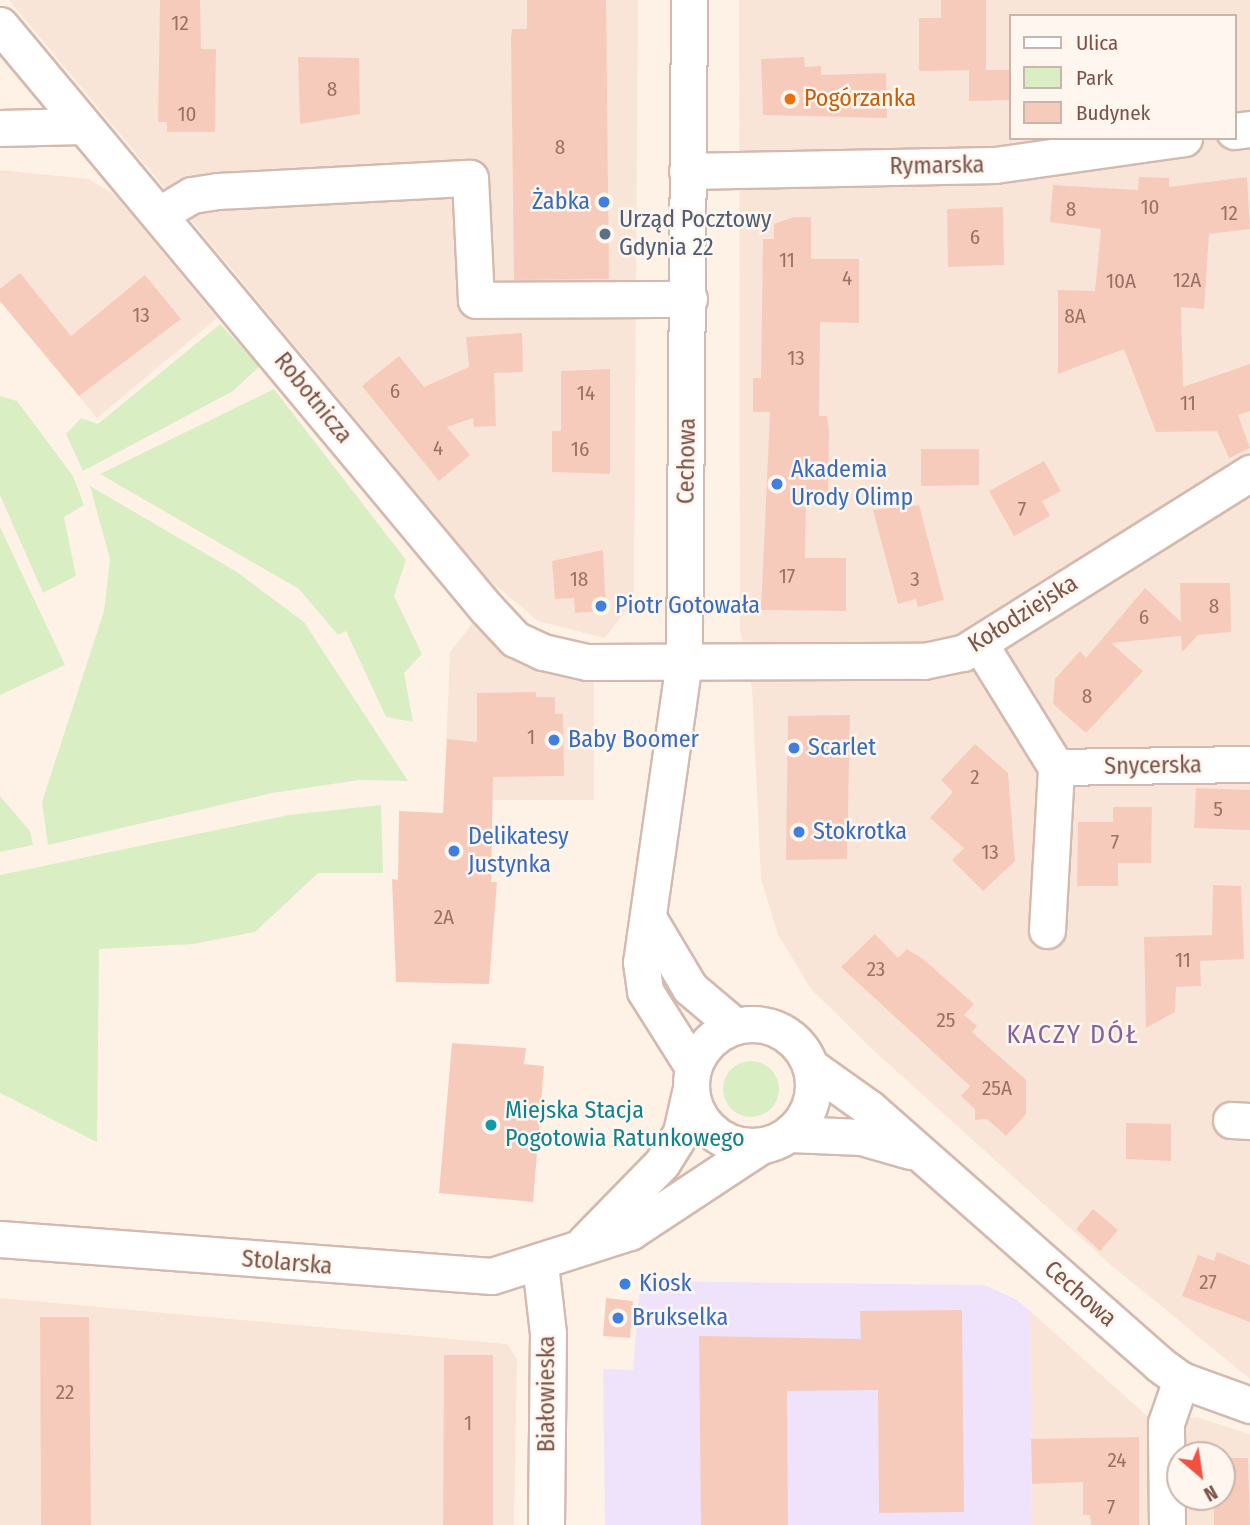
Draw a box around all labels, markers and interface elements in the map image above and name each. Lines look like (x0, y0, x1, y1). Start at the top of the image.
house number: 12 (171, 10, 189, 36)
legend (1009, 14, 1236, 140)
text: Ulica (1076, 30, 1118, 56)
text: Park (1076, 65, 1113, 91)
house number: 8 (327, 76, 337, 102)
place label: Pogórzanka (804, 85, 916, 113)
marker: Pogórzanka (782, 91, 798, 107)
text: Budynek (1076, 100, 1150, 126)
house number: 10 (177, 101, 197, 127)
house number: 8 (555, 134, 565, 160)
street label: Rymarska (889, 151, 985, 181)
place label: Żabka (532, 188, 590, 216)
marker: Żabka (596, 194, 612, 210)
house number: 10 (1140, 194, 1160, 220)
house number: 8 (1066, 196, 1076, 222)
house number: 12 (1220, 200, 1238, 226)
place label: Urząd Pocztowy Gdynia 22 (619, 206, 771, 262)
house number: 6 (970, 224, 980, 250)
marker: Urząd Pocztowy Gdynia 22 (597, 226, 613, 242)
house number: 11 (779, 247, 795, 273)
house number: 4 (842, 265, 852, 291)
house number: 12A (1173, 267, 1201, 293)
house number: 10A (1106, 268, 1136, 294)
house number: 13 (132, 302, 150, 328)
house number: 8A (1064, 303, 1086, 329)
house number: 13 (787, 345, 805, 371)
street label: Robotnicza (268, 347, 358, 449)
house number: 6 (390, 378, 400, 404)
house number: 14 (577, 380, 595, 406)
house number: 11 (1180, 390, 1196, 416)
street label: Cechowa (672, 418, 702, 504)
house number: 4 (433, 435, 443, 461)
house number: 16 (571, 436, 589, 462)
place label: Akademia Urody Olimp (791, 456, 913, 512)
marker: Akademia Urody Olimp (769, 476, 785, 492)
house number: 7 (1018, 496, 1026, 522)
house number: 17 (779, 563, 795, 589)
house number: 18 (570, 566, 588, 592)
house number: 3 (910, 566, 920, 592)
street label: Kołodziejska (963, 569, 1083, 659)
place label: Piotr Gotowała (615, 592, 760, 620)
house number: 8 (1209, 593, 1219, 619)
marker: Piotr Gotowała (593, 598, 609, 614)
house number: 6 (1139, 604, 1149, 630)
house number: 8 (1082, 683, 1092, 709)
house number: 1 (527, 724, 535, 750)
place label: Baby Boomer (568, 726, 699, 754)
marker: Baby Boomer (546, 732, 562, 748)
place label: Scarlet (808, 734, 876, 762)
marker: Scarlet (786, 740, 802, 756)
street label: Snycerska (1104, 751, 1202, 781)
house number: 2 (970, 764, 980, 790)
house number: 5 (1213, 796, 1223, 822)
place label: Stokrotka (813, 818, 907, 846)
place label: Delikatesy Justynka (468, 823, 569, 879)
marker: Stokrotka (791, 824, 807, 840)
house number: 7 (1111, 829, 1119, 855)
house number: 13 (981, 839, 999, 865)
marker: Delikatesy Justynka (446, 843, 462, 859)
house number: 2A (434, 904, 454, 930)
house number: 11 (1175, 947, 1191, 973)
house number: 23 (867, 956, 885, 982)
house number: 25 (937, 1007, 955, 1033)
district label: KACZY DÓŁ (1008, 1019, 1138, 1051)
house number: 25A (982, 1075, 1012, 1101)
place label: Miejska Stacja Pogotowia Ratunkowego (505, 1097, 745, 1153)
marker: Miejska Stacja Pogotowia Ratunkowego (483, 1117, 499, 1133)
street label: Stolarska (240, 1245, 334, 1281)
street label: Cechowa (1038, 1255, 1122, 1333)
house number: 27 (1199, 1269, 1217, 1295)
place label: Kiosk (639, 1270, 692, 1298)
marker: Kiosk (617, 1276, 633, 1292)
place label: Brukselka (632, 1304, 728, 1332)
marker: Brukselka (610, 1310, 626, 1326)
street label: Białowieska (533, 1336, 561, 1452)
house number: 22 (56, 1379, 74, 1405)
house number: 1 (464, 1410, 472, 1436)
north arrow (1166, 1441, 1236, 1511)
house number: 24 (1107, 1447, 1127, 1473)
text: N (1200, 1480, 1221, 1506)
house number: 7 (1107, 1494, 1115, 1520)

